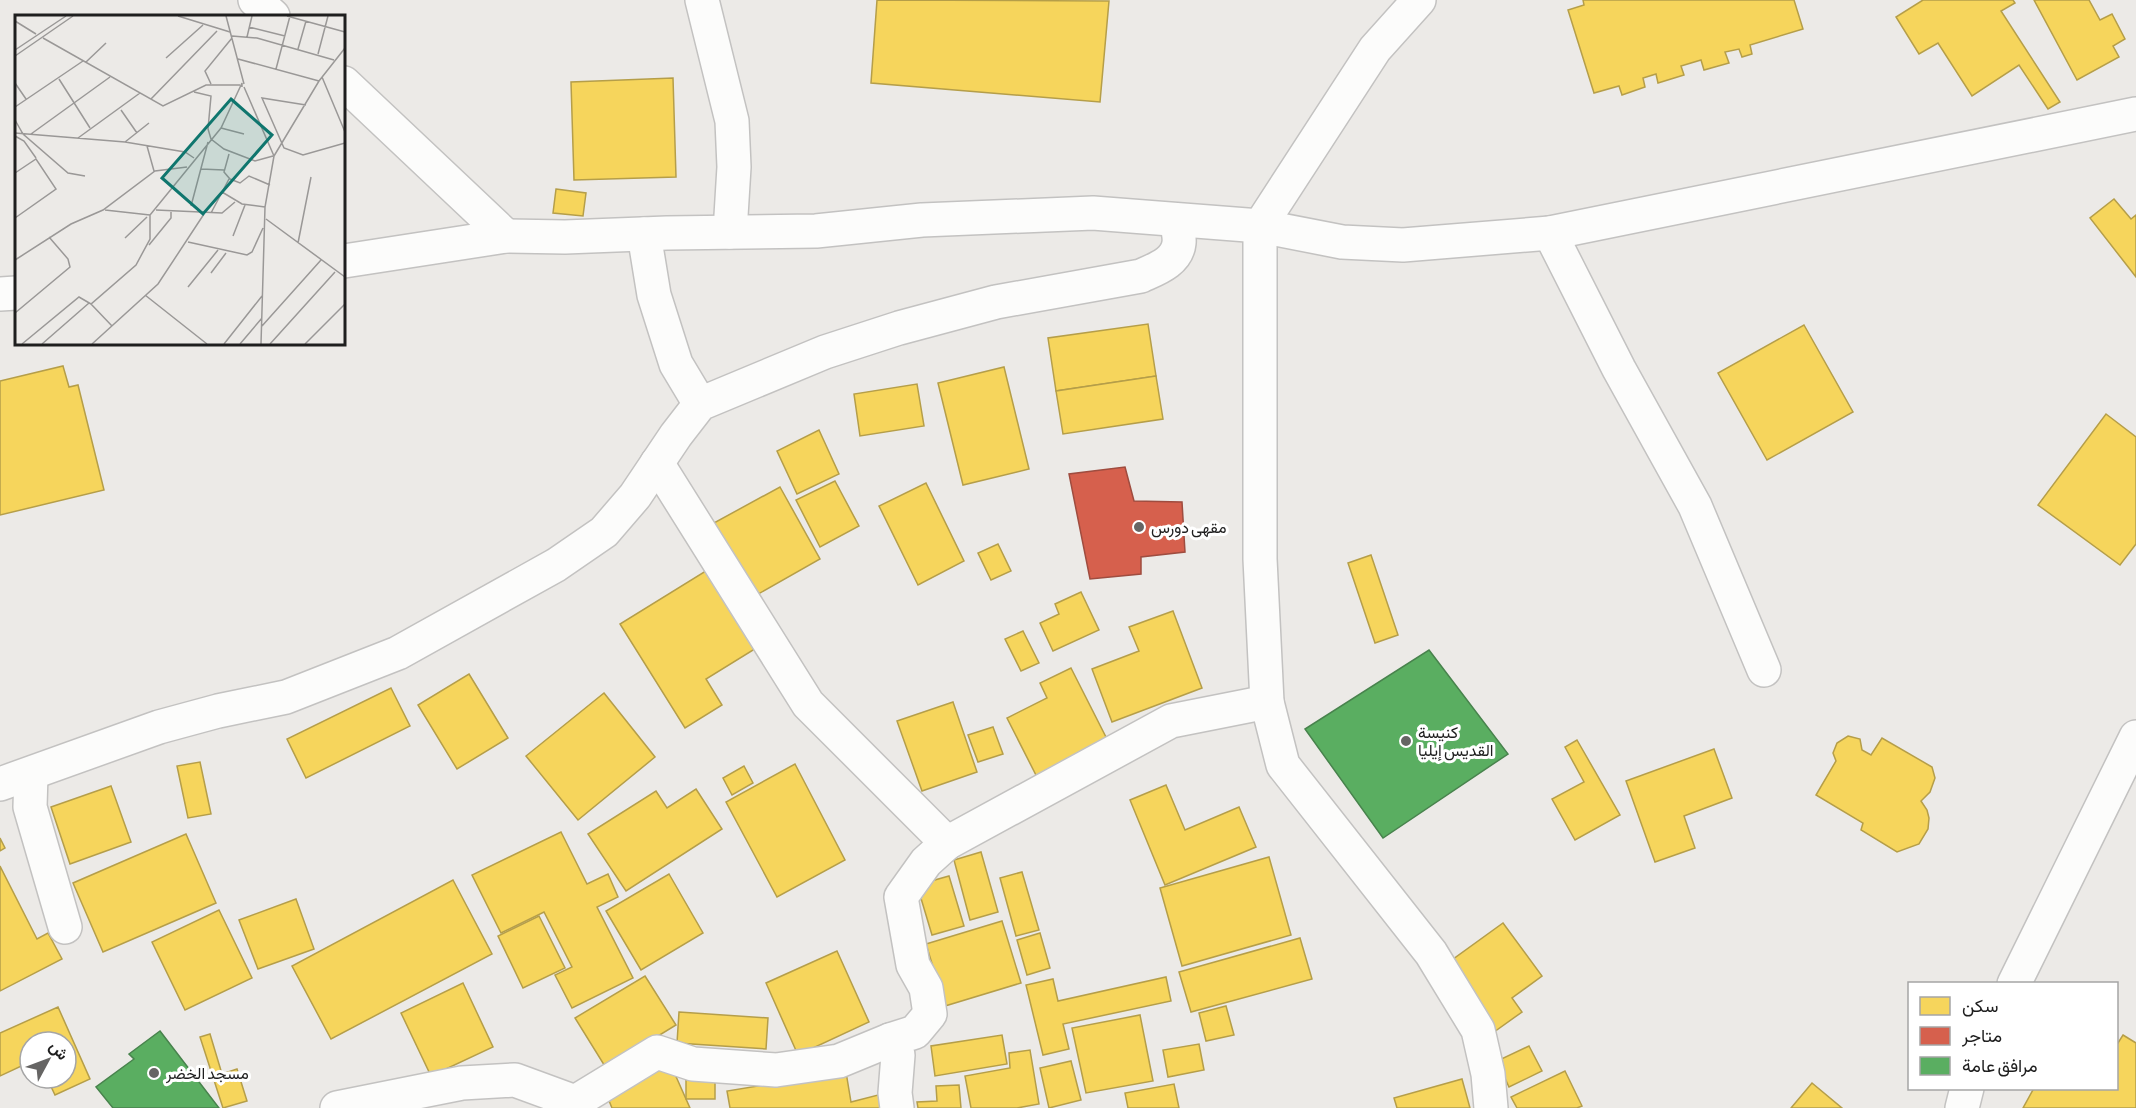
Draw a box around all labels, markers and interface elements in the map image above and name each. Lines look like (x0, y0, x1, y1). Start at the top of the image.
inset map (15, 15, 345, 345)
place label: مقهى دورس (1151, 518, 1227, 538)
marker: مقهى دورس (1132, 520, 1146, 534)
place label: كنيسة القديس إيليا (1418, 723, 1494, 761)
marker: كنيسة القديس إيليا (1399, 734, 1413, 748)
legend (1908, 982, 2118, 1090)
text: سكن (1962, 995, 1998, 1017)
text: متاجر (1961, 1025, 2002, 1047)
north arrow (18, 1030, 78, 1090)
text: ش (45, 1037, 72, 1064)
text: مرافق عامة (1962, 1055, 2038, 1077)
place label: مسجد الخضر (165, 1064, 249, 1084)
marker: مسجد الخضر (147, 1066, 161, 1080)

